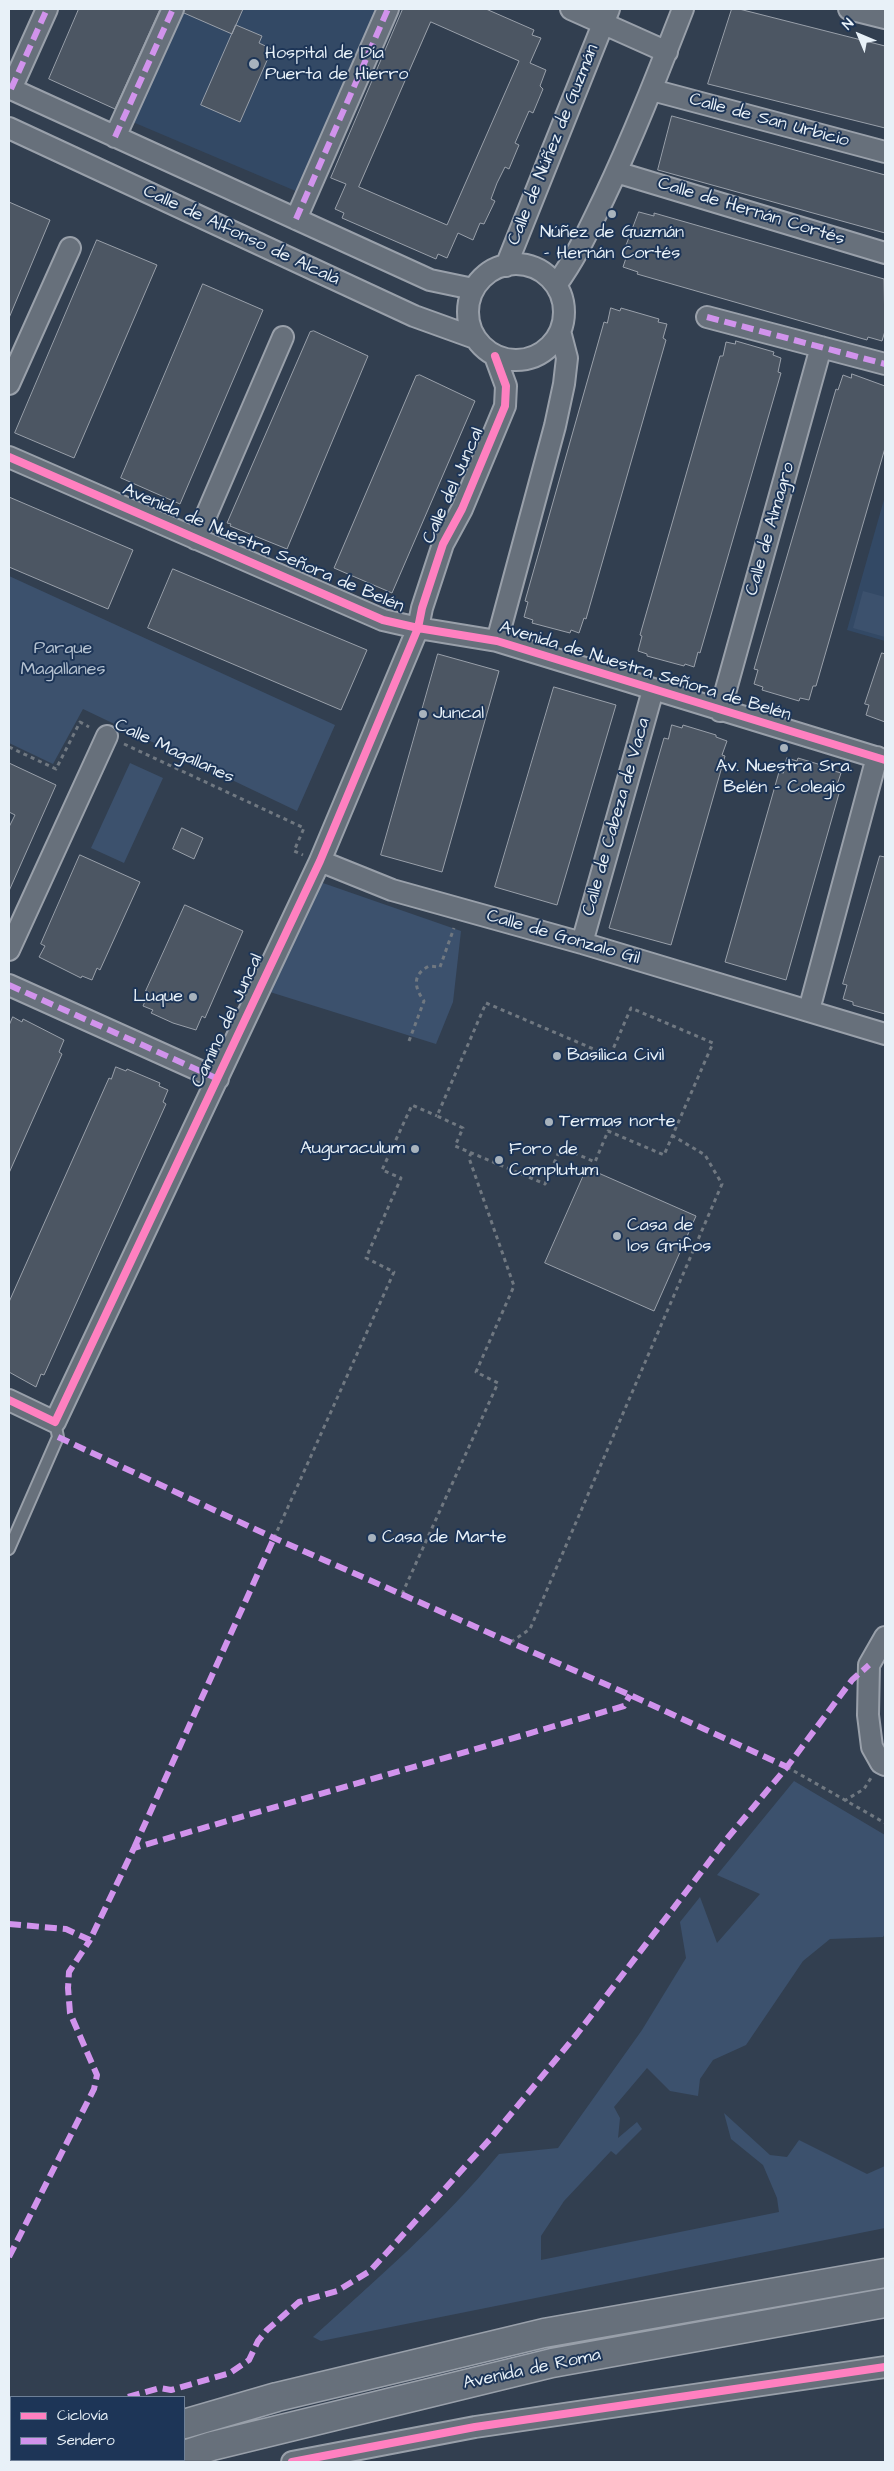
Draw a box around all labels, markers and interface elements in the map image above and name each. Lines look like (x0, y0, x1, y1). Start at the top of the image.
north arrow (834, 10, 884, 60)
text: N (838, 14, 859, 35)
street label: Calle de Núñez de Guzmán (504, 41, 604, 249)
place label: Hospital de Día Puerta de Hierro (265, 43, 408, 86)
marker: Hospital de Día Puerta de Hierro (247, 57, 261, 71)
street label: Calle de San Urbicio (687, 89, 851, 153)
street label: Calle de Hernán Cortés (655, 173, 847, 251)
street label: Calle de Alfonso de Alcalá (139, 181, 343, 291)
marker: Núñez de Guzmán - Hernán Cortés (606, 208, 618, 220)
place label: Núñez de Guzmán - Hernán Cortés (540, 222, 684, 264)
street label: Calle del Juncal (419, 425, 489, 547)
street label: Calle de Almagro (742, 460, 800, 598)
street label: Avenida de Nuestra Señora de Belén (119, 480, 407, 618)
street label: Avenida de Nuestra Señora de Belén (497, 617, 793, 727)
park label: Parque Magallanes (20, 638, 106, 681)
place label: Juncal (433, 703, 484, 725)
marker: Juncal (417, 708, 429, 720)
street label: Calle Magallanes (111, 715, 237, 789)
street label: Calle de Cabeza de Vaca (578, 716, 656, 918)
marker: Av. Nuestra Sra. Belén - Colegio (778, 742, 790, 754)
place label: Av. Nuestra Sra. Belén - Colegio (716, 756, 852, 799)
street label: Calle de Gonzalo Gil (484, 906, 642, 970)
street label: Camino del Juncal (188, 951, 268, 1091)
place label: Luque (133, 986, 183, 1008)
marker: Luque (187, 991, 199, 1003)
place label: Basílica Civil (567, 1045, 664, 1067)
marker: Basílica Civil (551, 1050, 563, 1062)
place label: Termas norte (559, 1111, 675, 1133)
marker: Termas norte (543, 1116, 555, 1128)
place label: Auguraculum (300, 1138, 405, 1160)
place label: Foro de Complutum (509, 1139, 598, 1182)
marker: Auguraculum (409, 1143, 421, 1155)
marker: Foro de Complutum (493, 1154, 505, 1166)
place label: Casa de los Grifos (627, 1215, 711, 1258)
marker: Casa de los Grifos (611, 1230, 623, 1242)
place label: Casa de Marte (382, 1527, 506, 1549)
marker: Casa de Marte (366, 1532, 378, 1544)
street label: Avenida de Roma (461, 2345, 603, 2395)
legend (10, 2396, 185, 2461)
text: Ciclovía (57, 2405, 108, 2426)
text: Sendero (57, 2430, 115, 2451)

